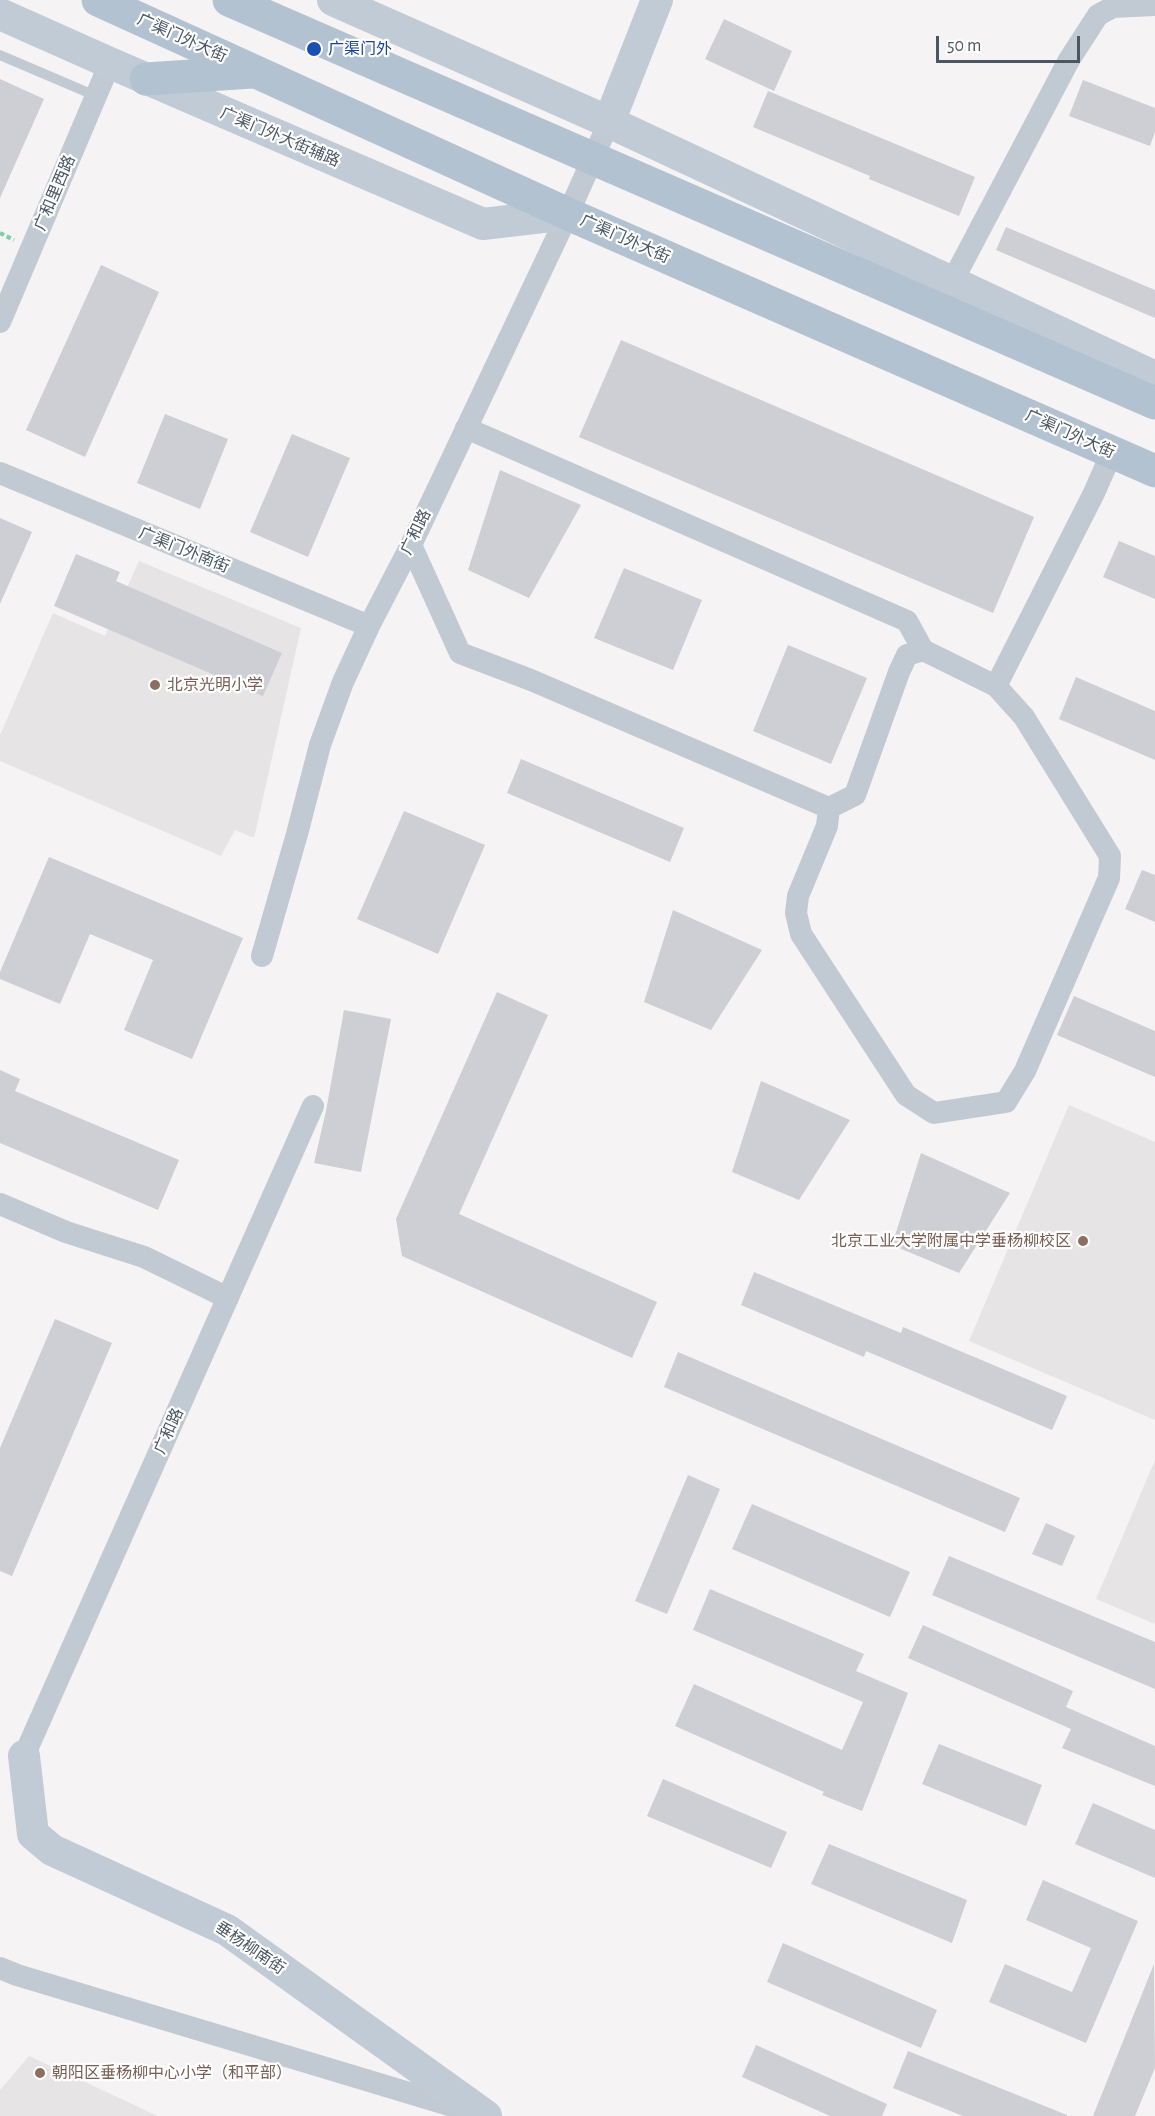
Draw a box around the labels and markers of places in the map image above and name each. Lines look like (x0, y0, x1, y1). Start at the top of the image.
place label: 广渠门外 (328, 39, 392, 59)
marker: 广渠门外 (305, 40, 323, 58)
place label: 北京光明小学 (167, 675, 263, 695)
marker: 北京光明小学 (148, 678, 162, 692)
place label: 北京工业大学附属中学垂杨柳校区 (831, 1231, 1071, 1251)
marker: 北京工业大学附属中学垂杨柳校区 (1076, 1234, 1090, 1248)
place label: 朝阳区垂杨柳中心小学（和平部） (52, 2063, 292, 2083)
marker: 朝阳区垂杨柳中心小学（和平部） (33, 2066, 47, 2080)

